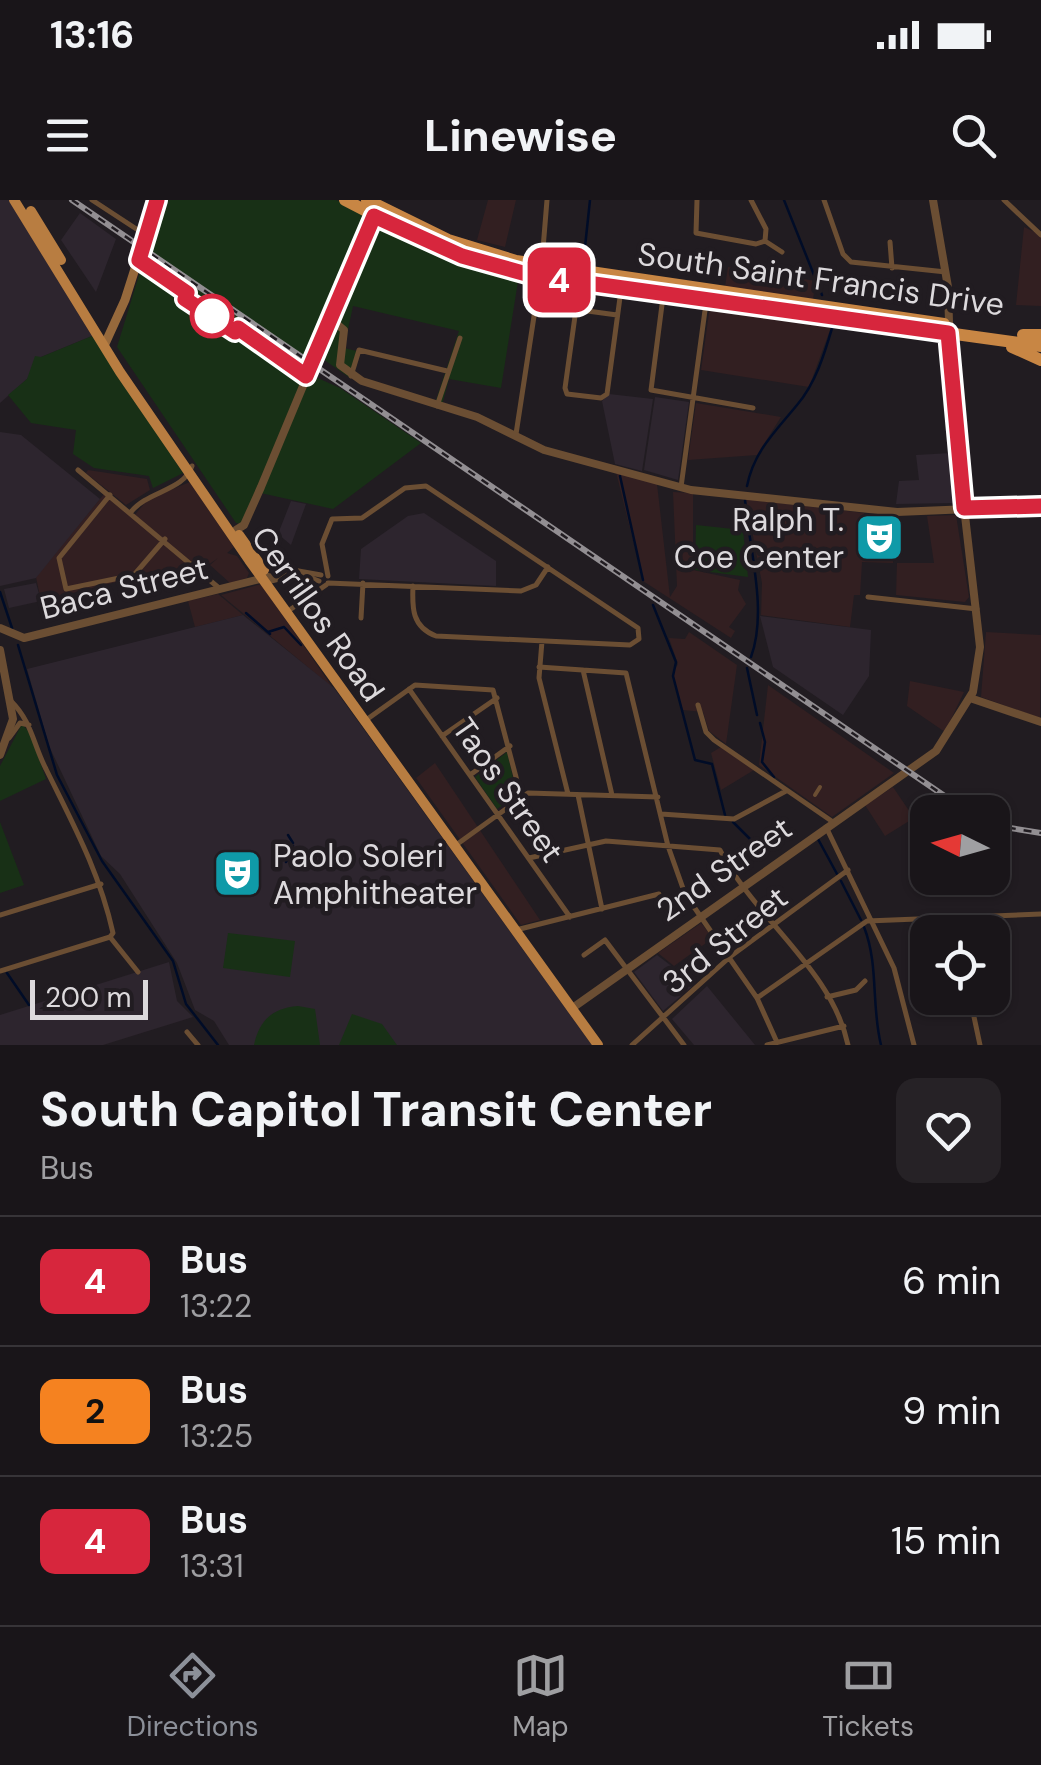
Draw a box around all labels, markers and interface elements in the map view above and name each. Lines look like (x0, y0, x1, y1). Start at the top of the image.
text: 13:16 (50, 10, 134, 60)
text: Linewise (424, 106, 617, 165)
icon: menu (40, 108, 95, 163)
icon: search (946, 108, 1001, 163)
street label: South Saint Francis Drive (635, 232, 1007, 326)
line badge: 4 (526, 248, 592, 312)
text: 4 (548, 257, 570, 303)
unlabelled marker (191, 295, 233, 337)
place label: Ralph T. Coe Center (674, 499, 844, 578)
theatre icon: Ralph T. Coe Center (853, 512, 905, 564)
street label: Cerrillos Road (242, 518, 394, 710)
street label: Baca Street (36, 547, 212, 629)
street label: Taos Street (443, 709, 573, 871)
north arrow (910, 795, 1010, 895)
map controls (910, 795, 1010, 1015)
street label: 2nd Street (648, 807, 800, 931)
place label: Paolo Soleri Amphitheater (273, 835, 477, 914)
theatre icon: Paolo Soleri Amphitheater (212, 848, 264, 900)
street label: 3rd Street (654, 877, 796, 1003)
button: locate (910, 915, 1010, 1015)
scale bar (30, 975, 148, 1020)
text: 200 m (45, 979, 132, 1016)
text: South Capitol Transit Center (40, 1078, 712, 1141)
button: heart (896, 1078, 1001, 1183)
text: Bus (40, 1147, 94, 1189)
text: Bus (180, 1235, 248, 1285)
text: 6 min (902, 1256, 1001, 1306)
text: 4 (84, 1258, 106, 1304)
text: 13:22 (180, 1285, 252, 1327)
text: Bus (180, 1365, 248, 1415)
text: 9 min (902, 1386, 1001, 1436)
text: 2 (85, 1388, 105, 1434)
text: 13:25 (180, 1415, 253, 1457)
text: Bus (180, 1495, 248, 1545)
text: 15 min (891, 1516, 1001, 1566)
text: 4 (84, 1518, 106, 1564)
text: 13:31 (180, 1545, 244, 1587)
tab: Directions (127, 1648, 259, 1745)
tab: Map (512, 1648, 569, 1745)
tab: Tickets (822, 1648, 914, 1745)

